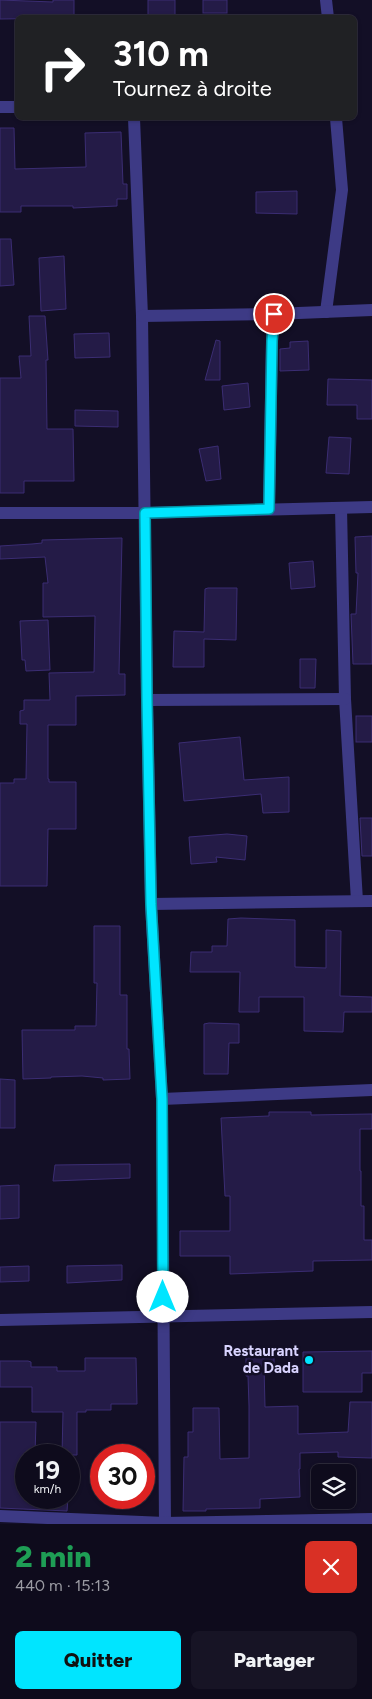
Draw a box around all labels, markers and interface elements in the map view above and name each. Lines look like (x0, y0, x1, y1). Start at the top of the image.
text: 310 m (113, 33, 209, 75)
icon: right (30, 35, 95, 100)
text: Tournez à droite (113, 75, 272, 102)
pin (253, 293, 295, 335)
icon: arrive (260, 300, 288, 328)
position arrow (136, 1270, 188, 1322)
place label: Restaurant de Dada (223, 1342, 299, 1377)
marker: Restaurant de Dada (303, 1354, 315, 1366)
speed limit sign: 30 (90, 1444, 155, 1509)
text: 19 (35, 1455, 60, 1485)
map controls (311, 1464, 356, 1509)
button: layers (311, 1464, 356, 1509)
text: km/h (34, 1482, 61, 1496)
text: 2 min (15, 1538, 92, 1575)
button: close (305, 1541, 357, 1593)
text: 440 m · 15:13 (15, 1576, 110, 1595)
button: Quitter (15, 1631, 181, 1689)
button: Partager (191, 1631, 357, 1689)

